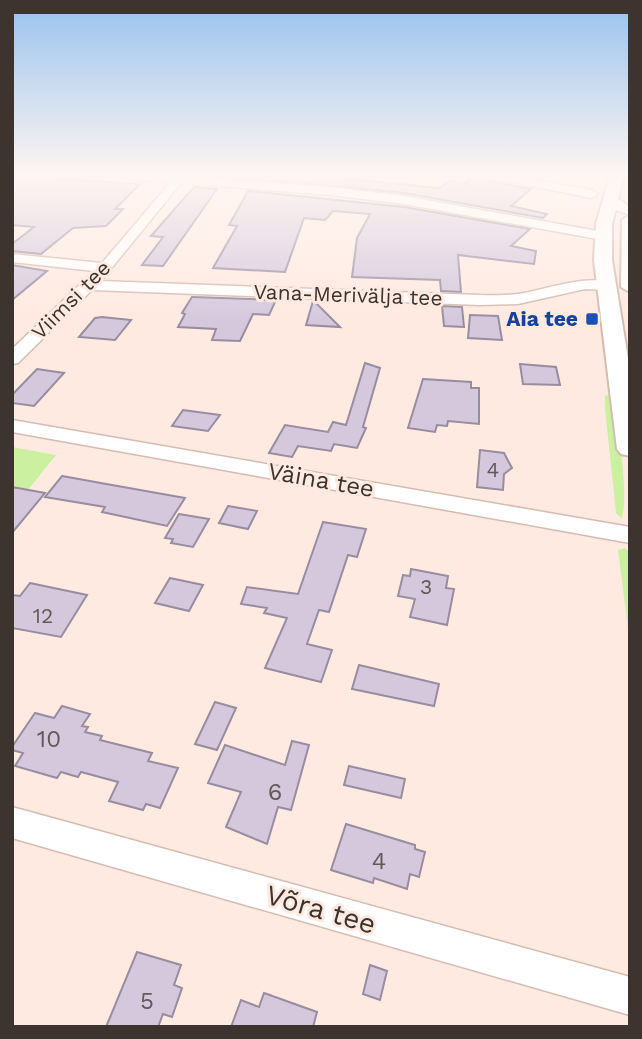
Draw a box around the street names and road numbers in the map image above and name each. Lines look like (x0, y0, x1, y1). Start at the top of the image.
street label: Viimsi tee (26, 255, 115, 344)
street label: Vana-Merivälja tee (253, 279, 443, 310)
street label: Väina tee (266, 457, 376, 503)
street label: Võra tee (262, 878, 380, 941)

